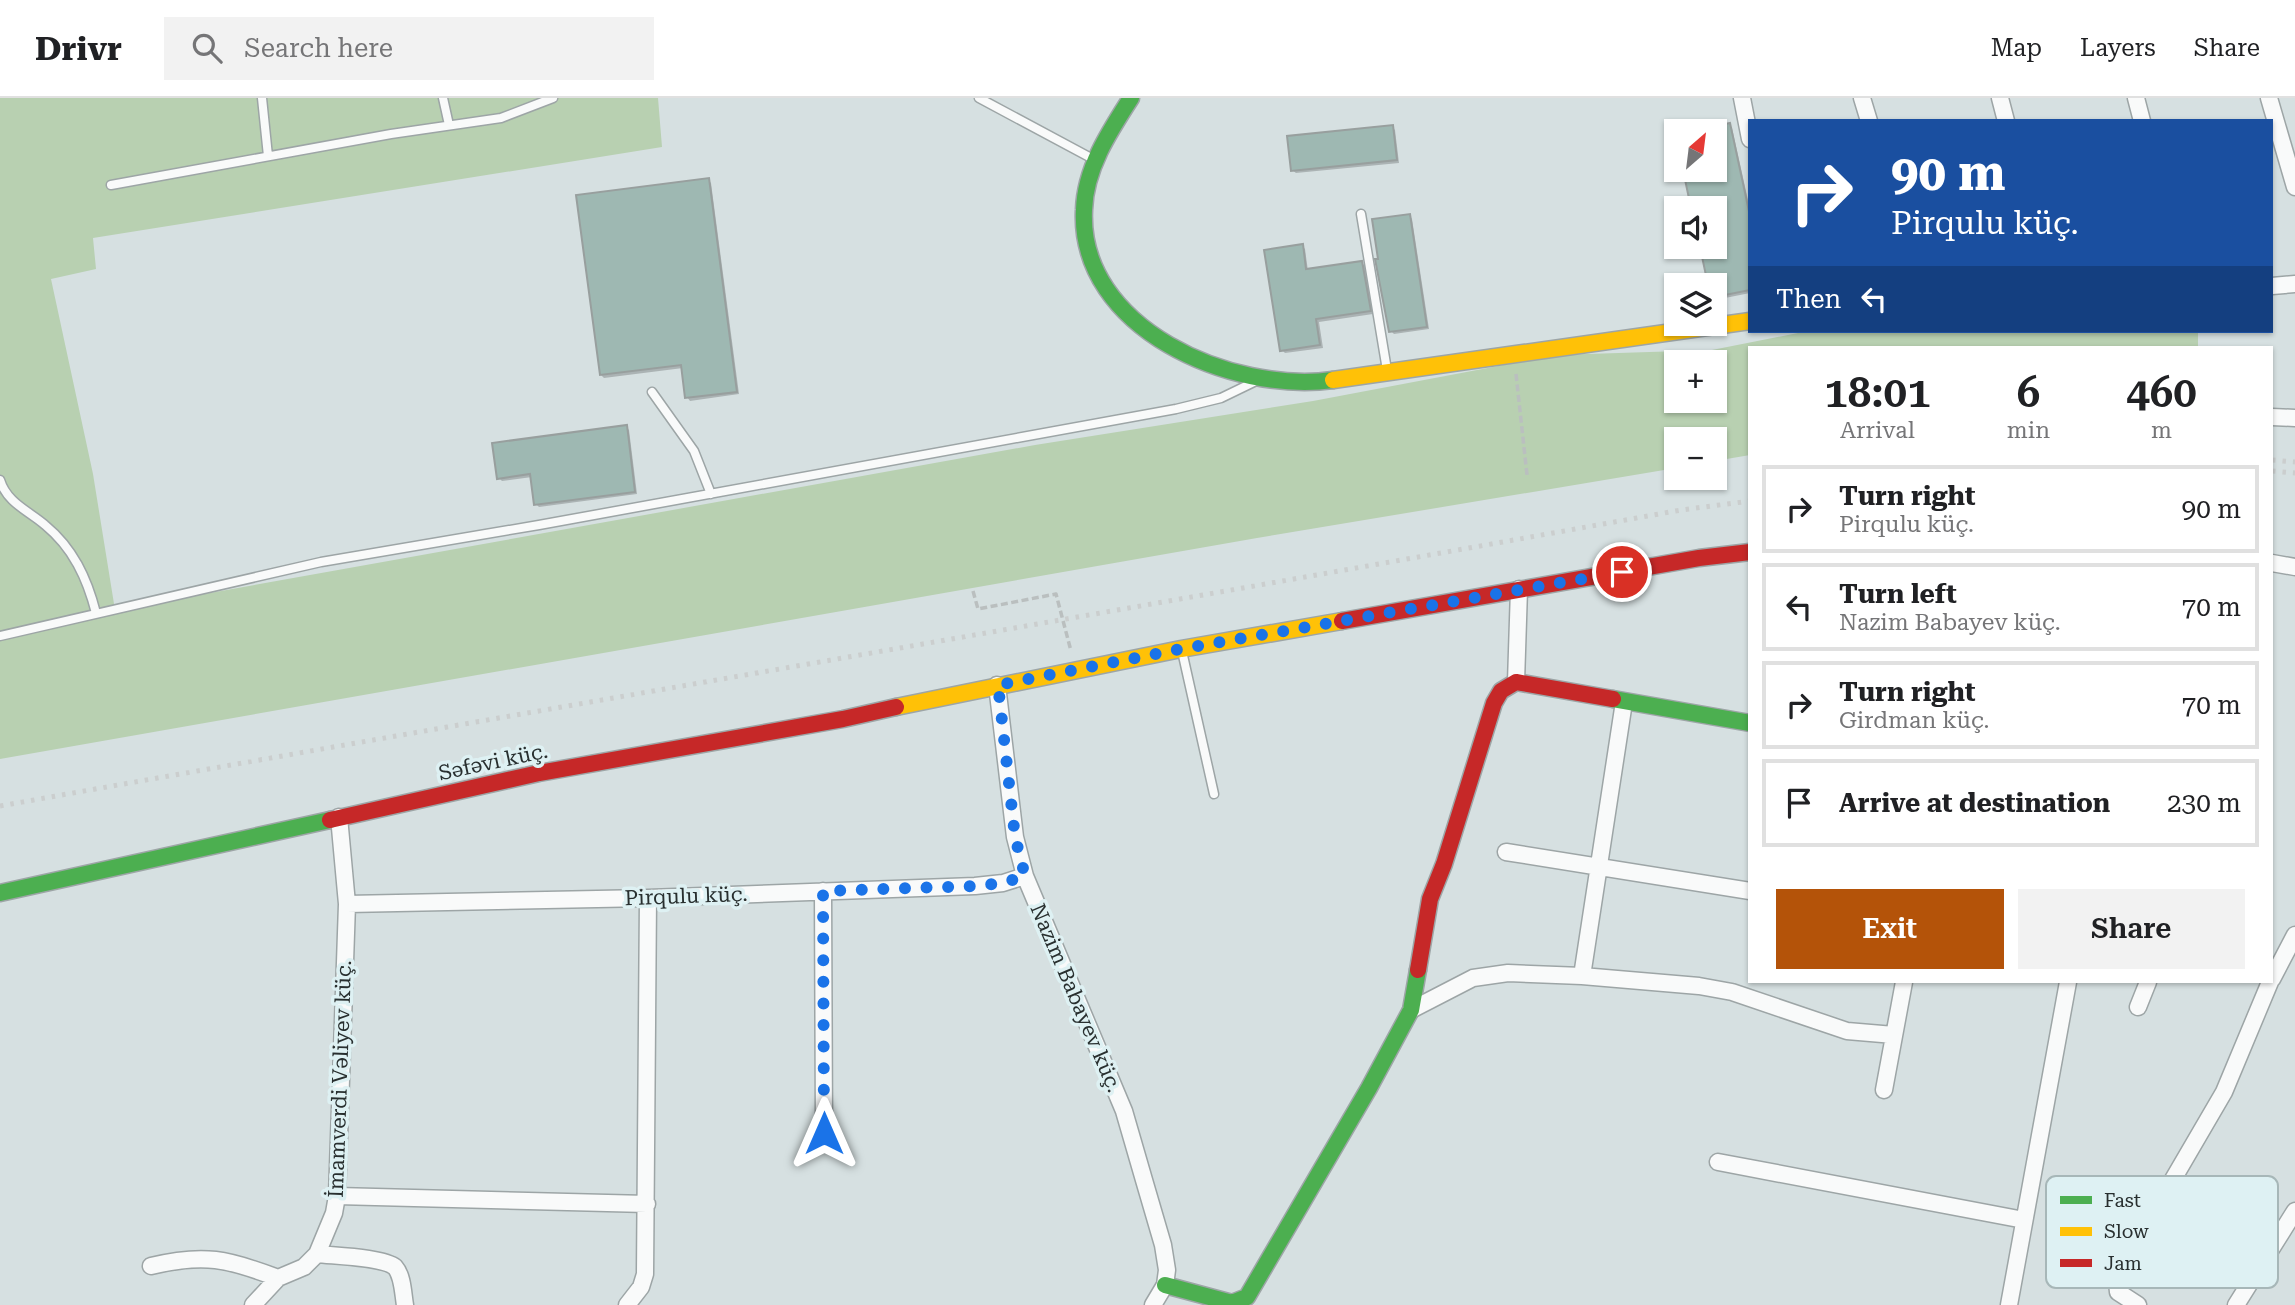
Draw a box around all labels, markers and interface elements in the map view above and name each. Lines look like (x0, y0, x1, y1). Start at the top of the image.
search box (164, 17, 654, 80)
text: Drivr (35, 29, 122, 68)
icon: search (188, 29, 226, 67)
text: Search here (244, 33, 393, 63)
text: Map (1991, 34, 2042, 62)
text: Layers (2080, 34, 2156, 62)
text: Share (2194, 34, 2260, 62)
north arrow (1664, 119, 1727, 182)
map controls (1664, 119, 1727, 490)
text: 90 m (1891, 145, 2006, 202)
icon: right (1776, 147, 1867, 238)
button: sound (1664, 196, 1727, 259)
text: Pirqulu küç. (1891, 204, 2079, 242)
button: layers (1664, 273, 1727, 336)
icon: left (1855, 280, 1893, 318)
text: Then (1776, 284, 1841, 314)
button: + (1664, 350, 1727, 413)
text: 18:01 (1824, 368, 1931, 417)
text: 6 (2017, 368, 2040, 417)
text: 460 (2126, 368, 2197, 417)
text: Arrival (1840, 417, 1915, 444)
text: min (2007, 417, 2050, 444)
text: m (2151, 417, 2172, 444)
button: − (1664, 427, 1727, 490)
text: Turn right (1839, 481, 1975, 511)
icon: right (1780, 490, 1818, 528)
text: 90 m (2182, 494, 2241, 524)
text: Pirqulu küç. (1839, 511, 1974, 538)
pin (1592, 542, 1652, 602)
icon: arrive (1603, 553, 1641, 591)
text: Turn left (1839, 579, 1957, 609)
icon: left (1780, 588, 1818, 626)
text: 70 m (2182, 592, 2241, 622)
text: Nazim Babayev küç. (1839, 609, 2061, 636)
text: Turn right (1839, 677, 1975, 707)
icon: right (1780, 686, 1818, 724)
text: 70 m (2182, 690, 2241, 720)
text: Girdman küç. (1839, 707, 1989, 734)
street label: Səfəvi küç. (436, 739, 550, 785)
icon: arrive (1780, 784, 1818, 822)
text: Arrive at destination (1839, 788, 2110, 818)
text: 230 m (2167, 788, 2241, 818)
street label: Pirqulu küç. (624, 882, 748, 910)
button: Exit (1776, 889, 2004, 969)
button: Share (2018, 889, 2245, 969)
street label: Nazim Babayev küç. (1025, 900, 1127, 1096)
street label: İmamverdi Vəliyev küç. (324, 960, 356, 1198)
position arrow (787, 1096, 861, 1170)
legend (2046, 1176, 2278, 1288)
text: Fast (2104, 1189, 2141, 1212)
text: Slow (2104, 1220, 2149, 1243)
text: Jam (2104, 1252, 2142, 1275)

